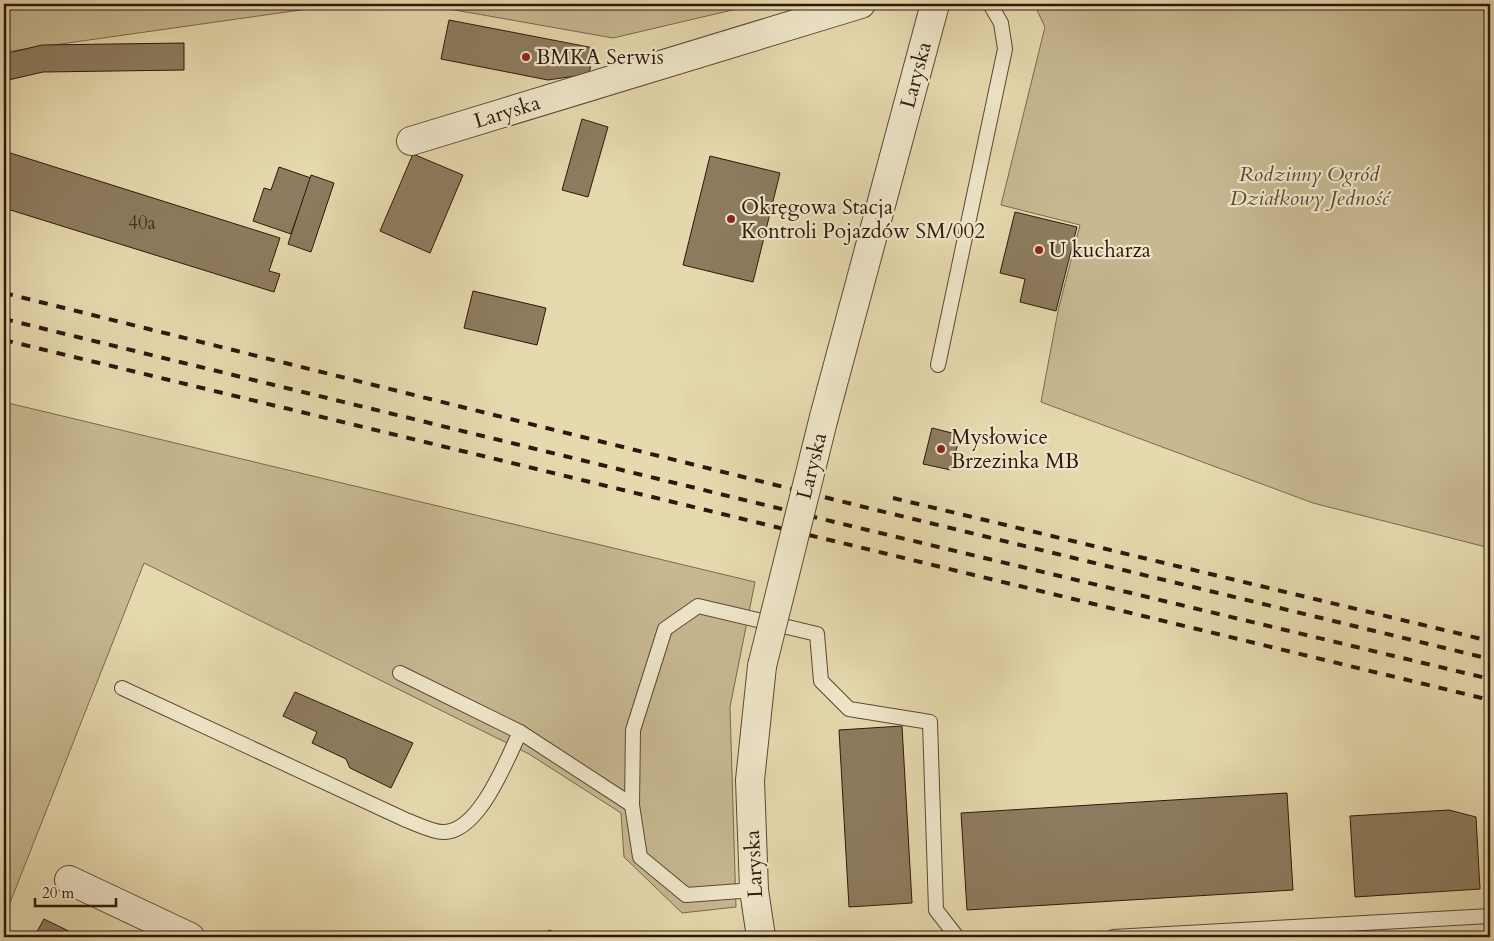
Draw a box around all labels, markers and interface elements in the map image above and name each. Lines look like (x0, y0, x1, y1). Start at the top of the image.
street label: Laryska (893, 38, 939, 112)
place label: BMKA Serwis (536, 43, 664, 72)
marker: BMKA Serwis (520, 51, 532, 63)
street label: Laryska (470, 88, 544, 136)
park label: Rodzinny Ogród Działkowy Jedność (1230, 160, 1392, 213)
place label: Okręgowa Stacja Kontroli Pojazdów SM/002 (741, 193, 985, 246)
house number: 40a (128, 210, 156, 236)
marker: Okręgowa Stacja Kontroli Pojazdów SM/002 (725, 213, 737, 225)
place label: U kucharza (1049, 236, 1151, 265)
marker: U kucharza (1033, 244, 1045, 256)
place label: Mysłowice Brzezinka MB (951, 423, 1079, 476)
street label: Laryska (790, 430, 834, 502)
marker: Mysłowice Brzezinka MB (935, 443, 947, 455)
street label: Laryska (738, 829, 770, 899)
scale bar (35, 876, 116, 908)
text: 20 m (42, 883, 74, 903)

